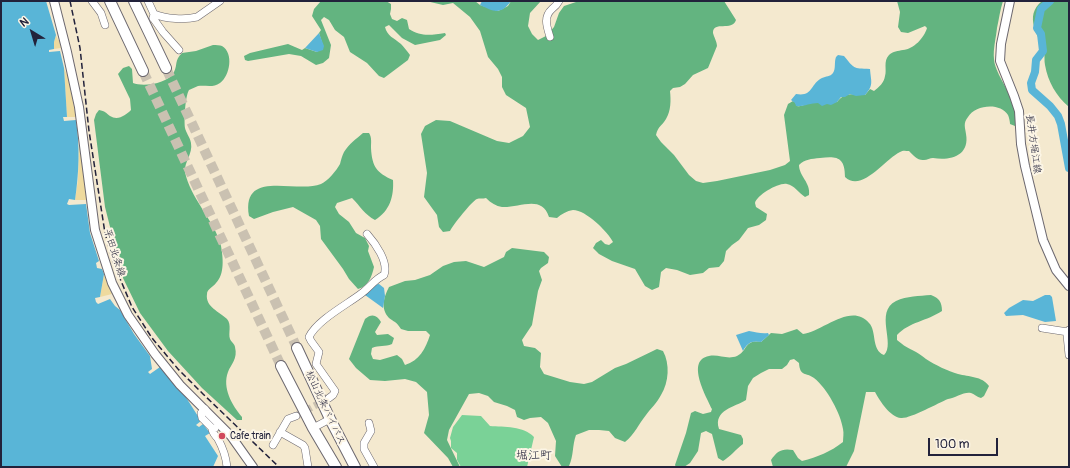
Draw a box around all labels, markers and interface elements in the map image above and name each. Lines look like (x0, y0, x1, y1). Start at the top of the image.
north arrow (12, 12, 52, 52)
text: N (17, 15, 31, 30)
street label: 長井方堀江線 (1023, 113, 1043, 175)
street label: 平田北条線 (101, 227, 127, 279)
street label: 松山北条バイパス (303, 369, 347, 447)
place label: Cafe train (230, 430, 271, 442)
scale bar (930, 430, 1000, 456)
marker: Cafe train (217, 431, 227, 441)
text: 100 m (935, 437, 969, 452)
district label: 堀江町 (516, 449, 552, 463)

